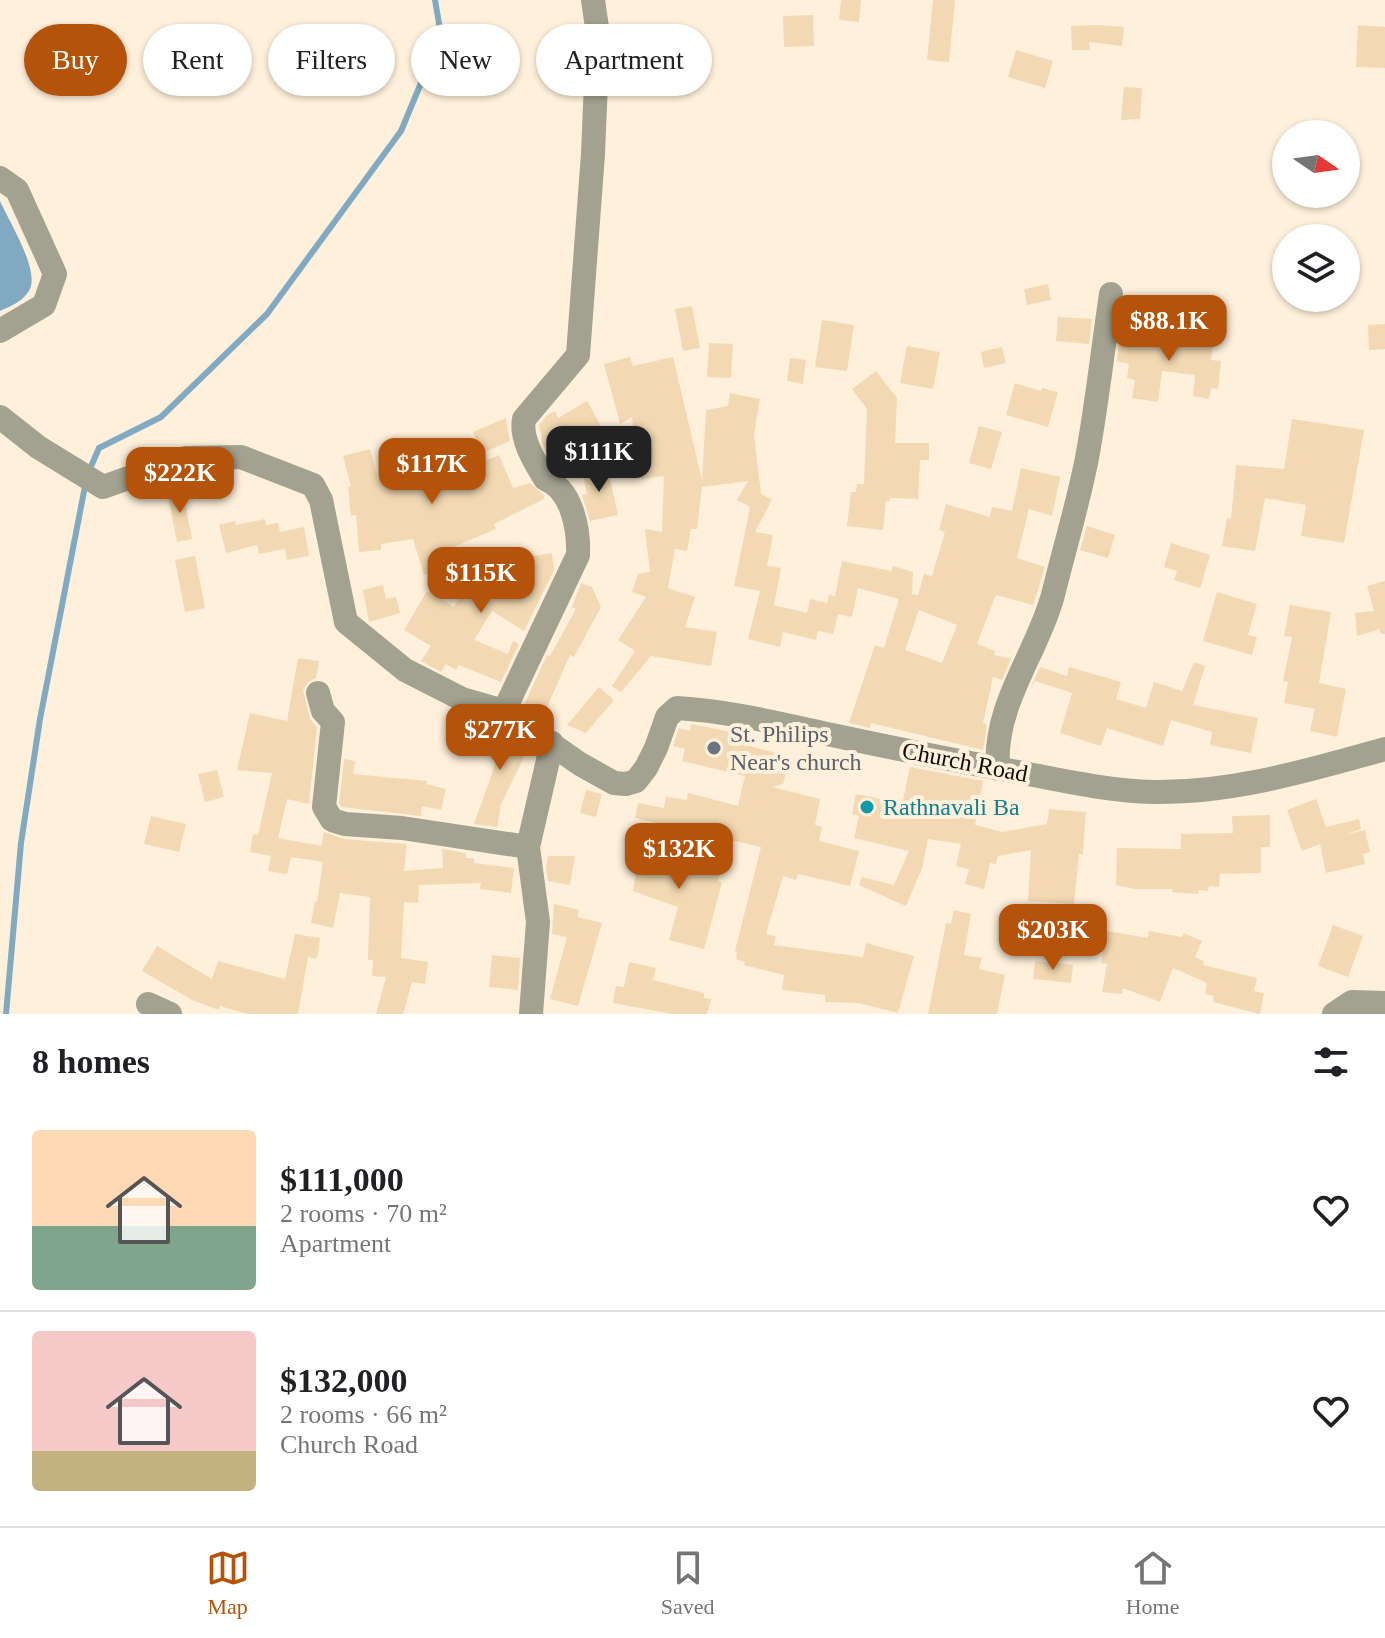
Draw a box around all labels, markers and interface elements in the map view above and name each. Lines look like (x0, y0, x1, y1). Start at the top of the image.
chip: Buy (24, 24, 127, 96)
chip: Rent (143, 24, 252, 96)
chip: Filters (268, 24, 395, 96)
chip: New (411, 24, 520, 96)
chip: Apartment (536, 24, 712, 96)
north arrow (1272, 120, 1360, 208)
map controls (1272, 120, 1360, 312)
button: layers (1272, 224, 1360, 312)
pin: $88.1K (1104, 295, 1234, 363)
text: $88.1K (1130, 306, 1208, 335)
pin: $111K (543, 426, 655, 494)
text: $111K (564, 437, 634, 466)
pin: $117K (376, 438, 488, 506)
pin: $222K (124, 447, 236, 515)
text: $117K (397, 449, 467, 478)
text: $222K (144, 458, 216, 487)
pin: $115K (425, 547, 537, 615)
text: $115K (446, 558, 516, 587)
pin: $277K (444, 704, 556, 772)
text: $277K (464, 715, 536, 744)
place label: St. Philips Near's church (730, 721, 862, 775)
street label: Church Road (900, 737, 1030, 787)
marker: St. Philips Near's church (705, 739, 723, 757)
place label: Rathnavali Ba (883, 794, 1020, 820)
marker: Rathnavali Ba (858, 798, 876, 816)
pin: $132K (623, 823, 735, 891)
text: $132K (643, 834, 715, 863)
pin: $203K (997, 904, 1109, 972)
text: $203K (1017, 915, 1089, 944)
icon: filters (1309, 1040, 1353, 1084)
text: 8 homes (32, 1043, 150, 1080)
text: $111,000 (280, 1161, 404, 1198)
icon: home (96, 1162, 192, 1258)
icon: heart (1309, 1188, 1353, 1232)
text: 2 rooms · 70 m² (280, 1199, 447, 1228)
text: Apartment (280, 1229, 391, 1258)
text: $132,000 (280, 1362, 408, 1399)
icon: home (96, 1363, 192, 1459)
icon: heart (1309, 1389, 1353, 1433)
text: 2 rooms · 66 m² (280, 1400, 447, 1429)
text: Church Road (280, 1430, 418, 1459)
tab: Map (206, 1546, 250, 1620)
tab: Saved (661, 1546, 715, 1620)
tab: Home (1126, 1546, 1179, 1620)

